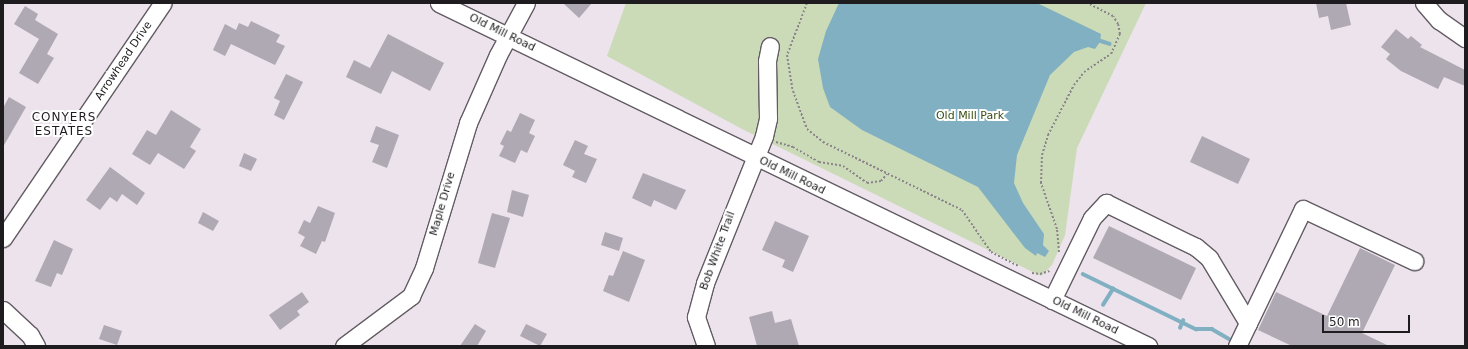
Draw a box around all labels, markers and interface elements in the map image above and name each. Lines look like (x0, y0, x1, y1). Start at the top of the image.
street label: Old Mill Road (467, 11, 537, 55)
street label: Arrowhead Drive (93, 19, 155, 103)
park label: Old Mill Park (936, 109, 1004, 123)
district label: CONYERS ESTATES (32, 111, 96, 139)
street label: Old Mill Road (757, 154, 827, 198)
street label: Maple Drive (428, 171, 458, 237)
street label: Bob White Trail (698, 210, 738, 292)
street label: Old Mill Road (1050, 294, 1120, 338)
scale bar (1324, 307, 1412, 333)
text: 50 m (1329, 315, 1360, 329)

